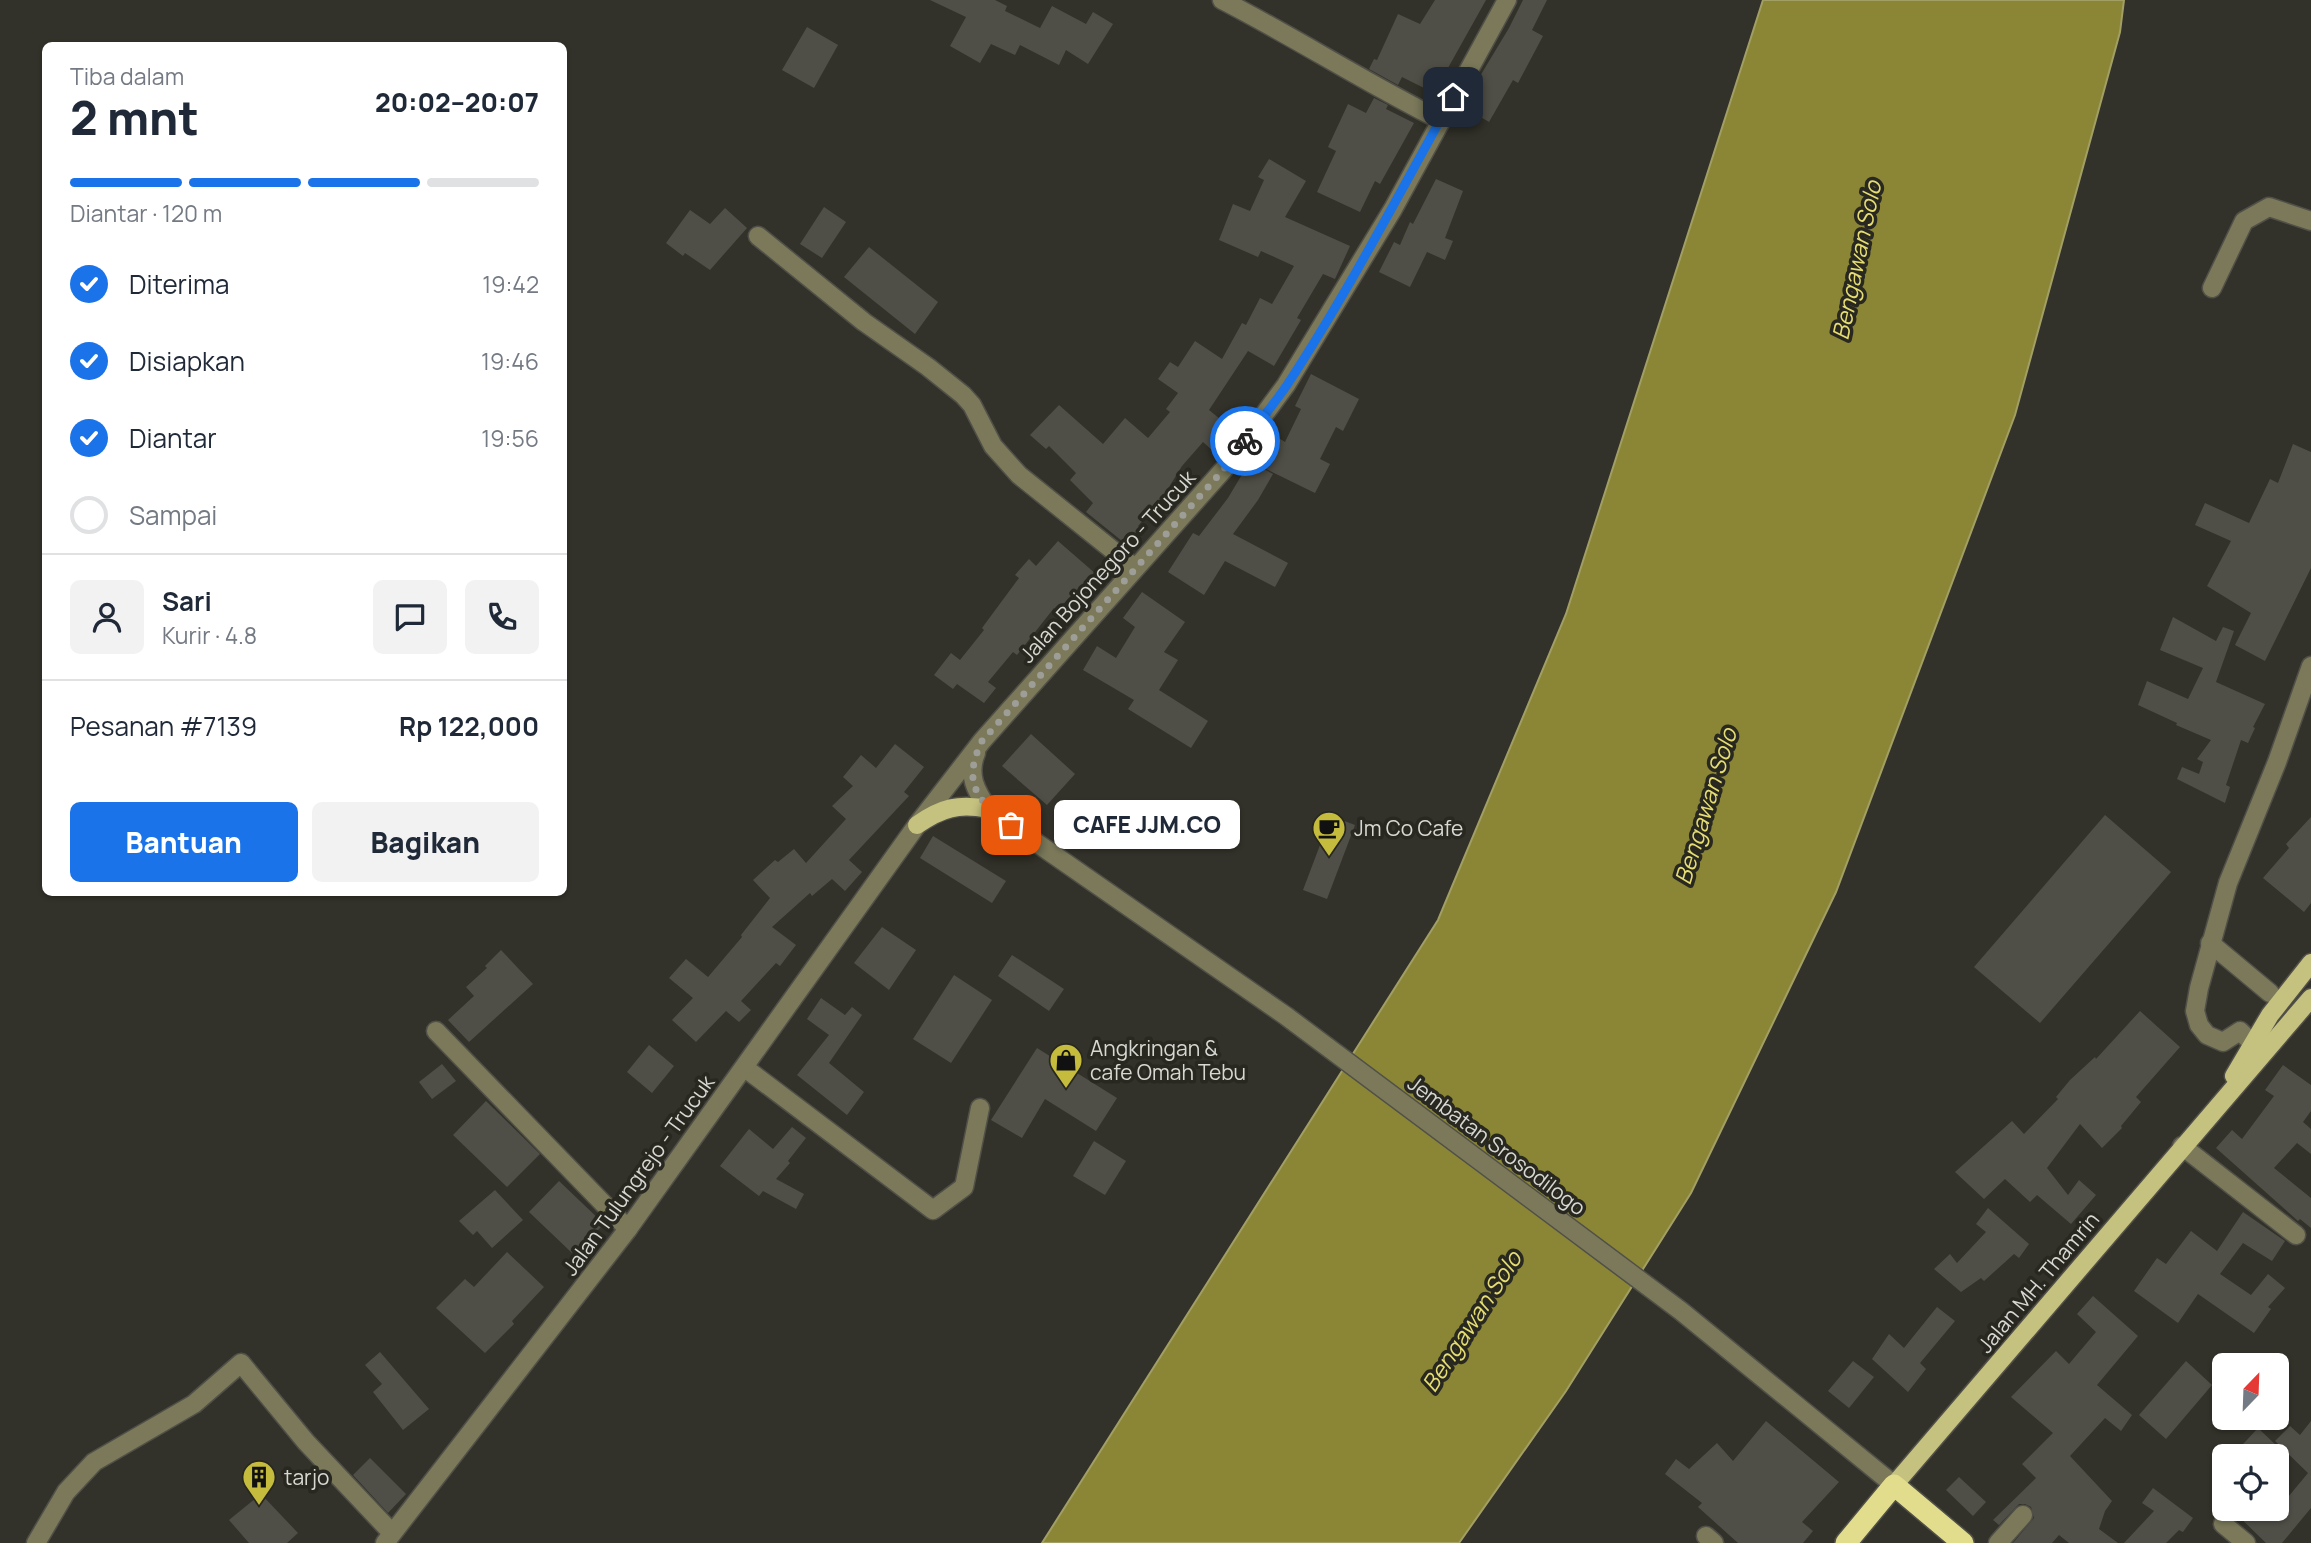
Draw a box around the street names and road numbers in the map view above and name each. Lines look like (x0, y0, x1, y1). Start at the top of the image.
street label: Jalan Bojonegoro - Trucuk (1013, 463, 1201, 668)
street label: Jalan Tulungrejo - Trucuk (556, 1069, 721, 1281)
street label: Jembatan Srosodilogo (1402, 1069, 1592, 1221)
street label: Jalan MH. Thamrin (1971, 1206, 2105, 1358)

